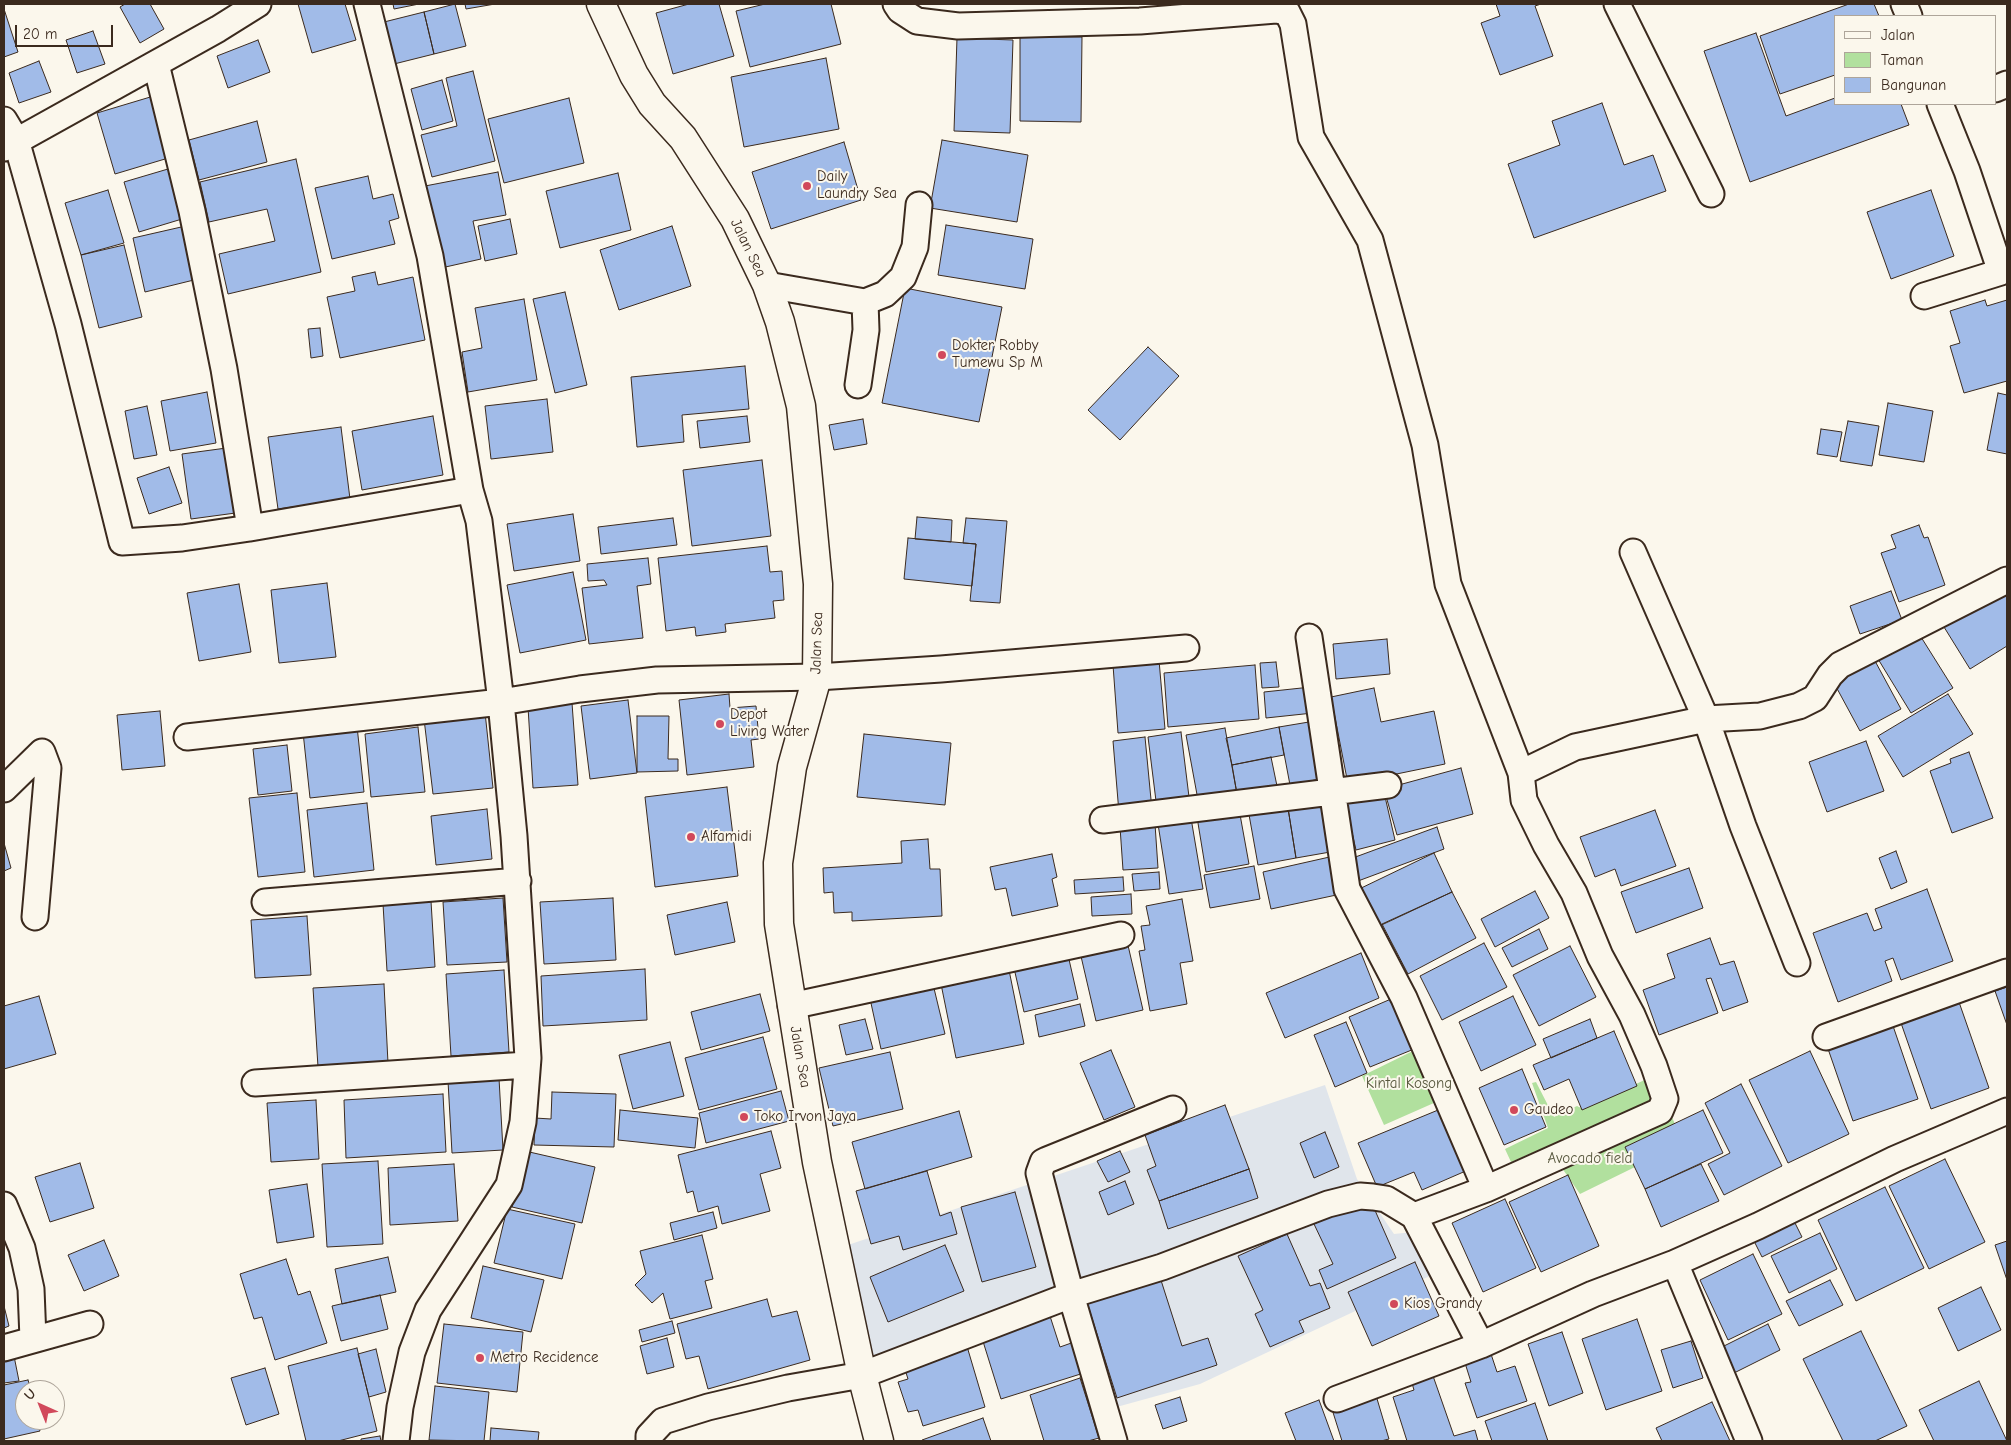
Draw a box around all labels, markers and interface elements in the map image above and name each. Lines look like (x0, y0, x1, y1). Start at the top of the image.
scale bar (18, 15, 115, 47)
legend (1834, 15, 1996, 105)
text: 20 m (23, 25, 57, 43)
text: Jalan (1881, 26, 1915, 44)
text: Taman (1881, 51, 1924, 69)
text: Bangunan (1881, 76, 1946, 94)
place label: Daily Laundry Sea (817, 168, 897, 203)
marker: Daily Laundry Sea (801, 180, 813, 192)
street label: Jalan Sea (726, 216, 770, 280)
place label: Dokter Robby Tumewu Sp M (952, 337, 1043, 372)
marker: Dokter Robby Tumewu Sp M (936, 349, 948, 361)
street label: Jalan Sea (807, 611, 827, 675)
place label: Depot Living Water (730, 706, 809, 741)
marker: Depot Living Water (714, 718, 726, 730)
place label: Alfamidi (701, 828, 752, 846)
marker: Alfamidi (685, 831, 697, 843)
street label: Jalan Sea (786, 1025, 814, 1089)
park label: Kintal Kosong (1366, 1075, 1452, 1093)
place label: Gaudeo (1524, 1101, 1574, 1119)
marker: Gaudeo (1508, 1104, 1520, 1116)
place label: Toko Irvon Jaya (754, 1108, 856, 1126)
marker: Toko Irvon Jaya (738, 1111, 750, 1123)
park label: Avocado field (1548, 1150, 1632, 1168)
place label: Kios Grandy (1404, 1295, 1482, 1313)
marker: Kios Grandy (1388, 1298, 1400, 1310)
place label: Metro Recidence (490, 1349, 598, 1367)
marker: Metro Recidence (474, 1352, 486, 1364)
north arrow (15, 1380, 65, 1430)
text: U (21, 1385, 39, 1404)

